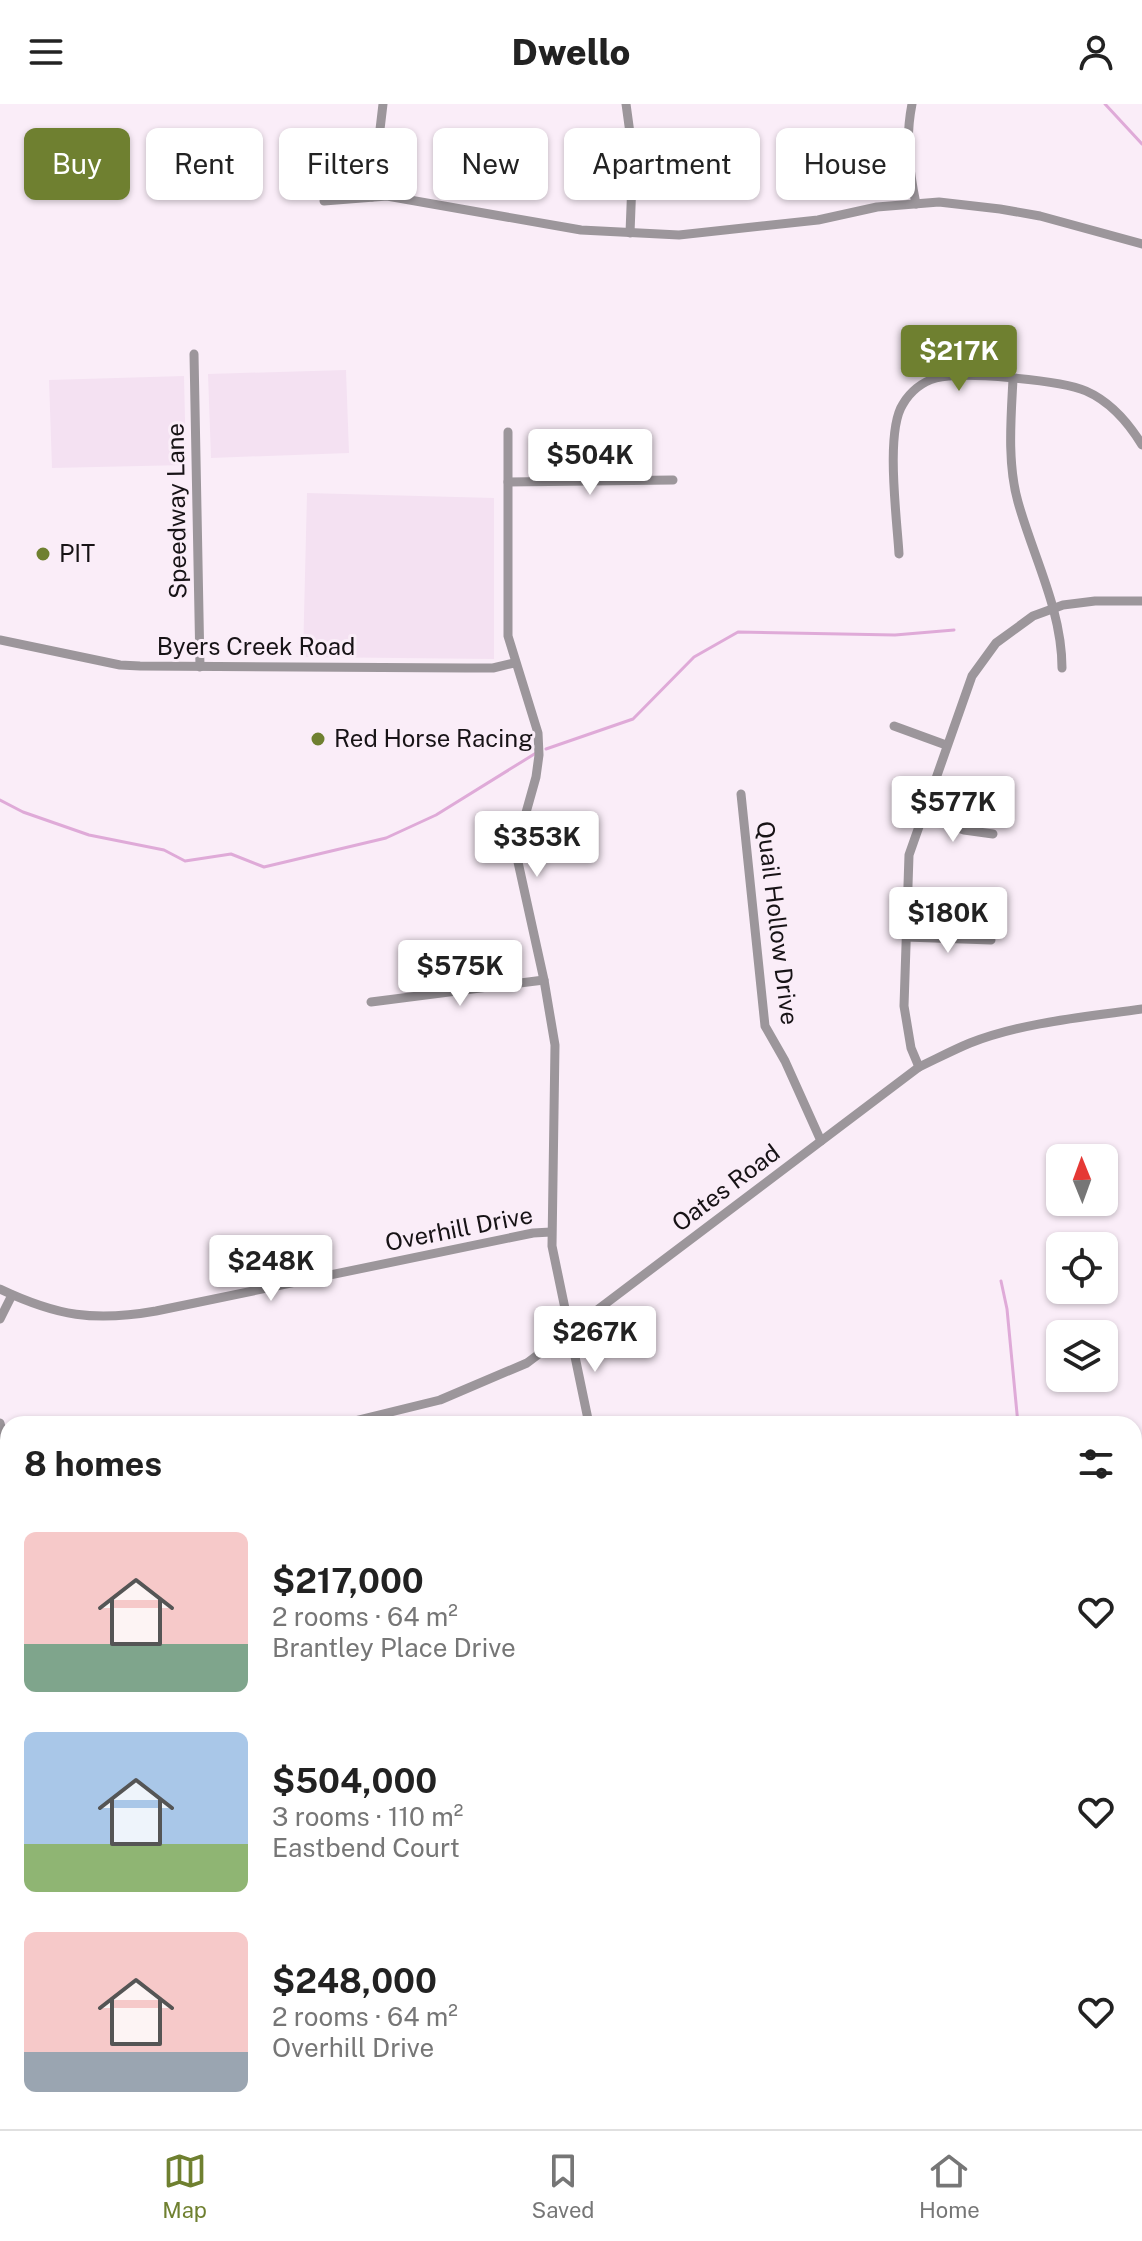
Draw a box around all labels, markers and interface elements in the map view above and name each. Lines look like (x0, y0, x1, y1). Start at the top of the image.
icon: menu (24, 30, 68, 74)
icon: person (1074, 30, 1118, 74)
text: Dwello (512, 31, 630, 73)
chip: Buy (24, 128, 130, 200)
chip: Rent (146, 128, 263, 200)
chip: Filters (279, 128, 417, 200)
chip: New (433, 128, 548, 200)
chip: Apartment (564, 128, 760, 200)
chip: House (776, 128, 915, 200)
pin: $217K (903, 325, 1015, 393)
text: $217K (919, 335, 999, 366)
street label: Speedway Lane (160, 423, 192, 599)
pin: $504K (534, 429, 646, 497)
text: $504K (546, 439, 634, 470)
place label: PIT (59, 539, 95, 567)
marker: PIT (34, 545, 52, 563)
street label: Byers Creek Road (157, 632, 355, 660)
place label: Red Horse Racing (334, 724, 533, 752)
marker: Red Horse Racing (309, 730, 327, 748)
pin: $577K (897, 776, 1009, 844)
text: $577K (910, 786, 996, 817)
pin: $353K (481, 811, 593, 879)
street label: Quail Hollow Drive (752, 819, 804, 1026)
text: $353K (493, 821, 581, 852)
pin: $180K (892, 887, 1004, 955)
text: $180K (907, 897, 989, 928)
pin: $575K (404, 940, 516, 1008)
text: $575K (416, 950, 504, 981)
street label: Oates Road (666, 1138, 785, 1237)
north arrow (1046, 1144, 1118, 1216)
map controls (1046, 1144, 1118, 1392)
street label: Overhill Drive (383, 1200, 535, 1256)
button: locate (1046, 1232, 1118, 1304)
pin: $248K (215, 1235, 327, 1303)
text: $248K (227, 1245, 315, 1276)
pin: $267K (539, 1306, 651, 1374)
text: $267K (552, 1316, 638, 1347)
button: layers (1046, 1320, 1118, 1392)
icon: filters (1074, 1442, 1118, 1486)
text: 8 homes (24, 1444, 162, 1484)
text: $217,000 (272, 1561, 424, 1601)
icon: home (88, 1564, 184, 1660)
icon: heart (1074, 1590, 1118, 1634)
text: 2 rooms · 64 m² (272, 1601, 458, 1632)
text: Brantley Place Drive (272, 1632, 516, 1663)
text: $504,000 (272, 1761, 437, 1801)
icon: home (88, 1764, 184, 1860)
icon: heart (1074, 1790, 1118, 1834)
text: 3 rooms · 110 m² (272, 1801, 463, 1832)
text: Eastbend Court (272, 1832, 460, 1863)
text: $248,000 (272, 1961, 437, 2001)
icon: home (88, 1964, 184, 2060)
icon: heart (1074, 1990, 1118, 2034)
text: 2 rooms · 64 m² (272, 2001, 458, 2032)
text: Overhill Drive (272, 2032, 434, 2063)
tab: Map (162, 2149, 207, 2223)
tab: Saved (532, 2149, 594, 2223)
tab: Home (919, 2149, 980, 2223)

